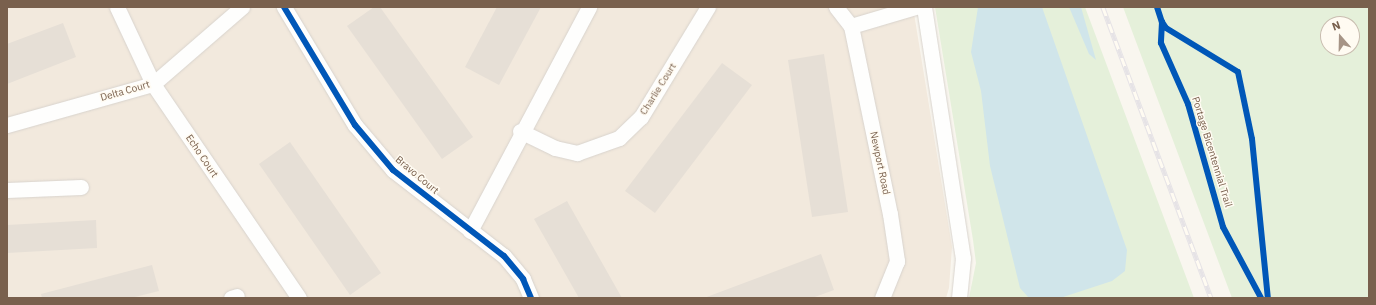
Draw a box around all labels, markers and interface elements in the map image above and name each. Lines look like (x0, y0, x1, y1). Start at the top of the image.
north arrow (1320, 16, 1360, 56)
text: N (1330, 18, 1342, 34)
street label: Charlie Court (637, 61, 679, 117)
street label: Delta Court (99, 78, 151, 104)
street label: Portage Bicentennial Trail (1189, 95, 1235, 209)
street label: Newport Road (867, 130, 893, 196)
street label: Echo Court (183, 132, 221, 180)
street label: Bravo Court (393, 153, 441, 197)

